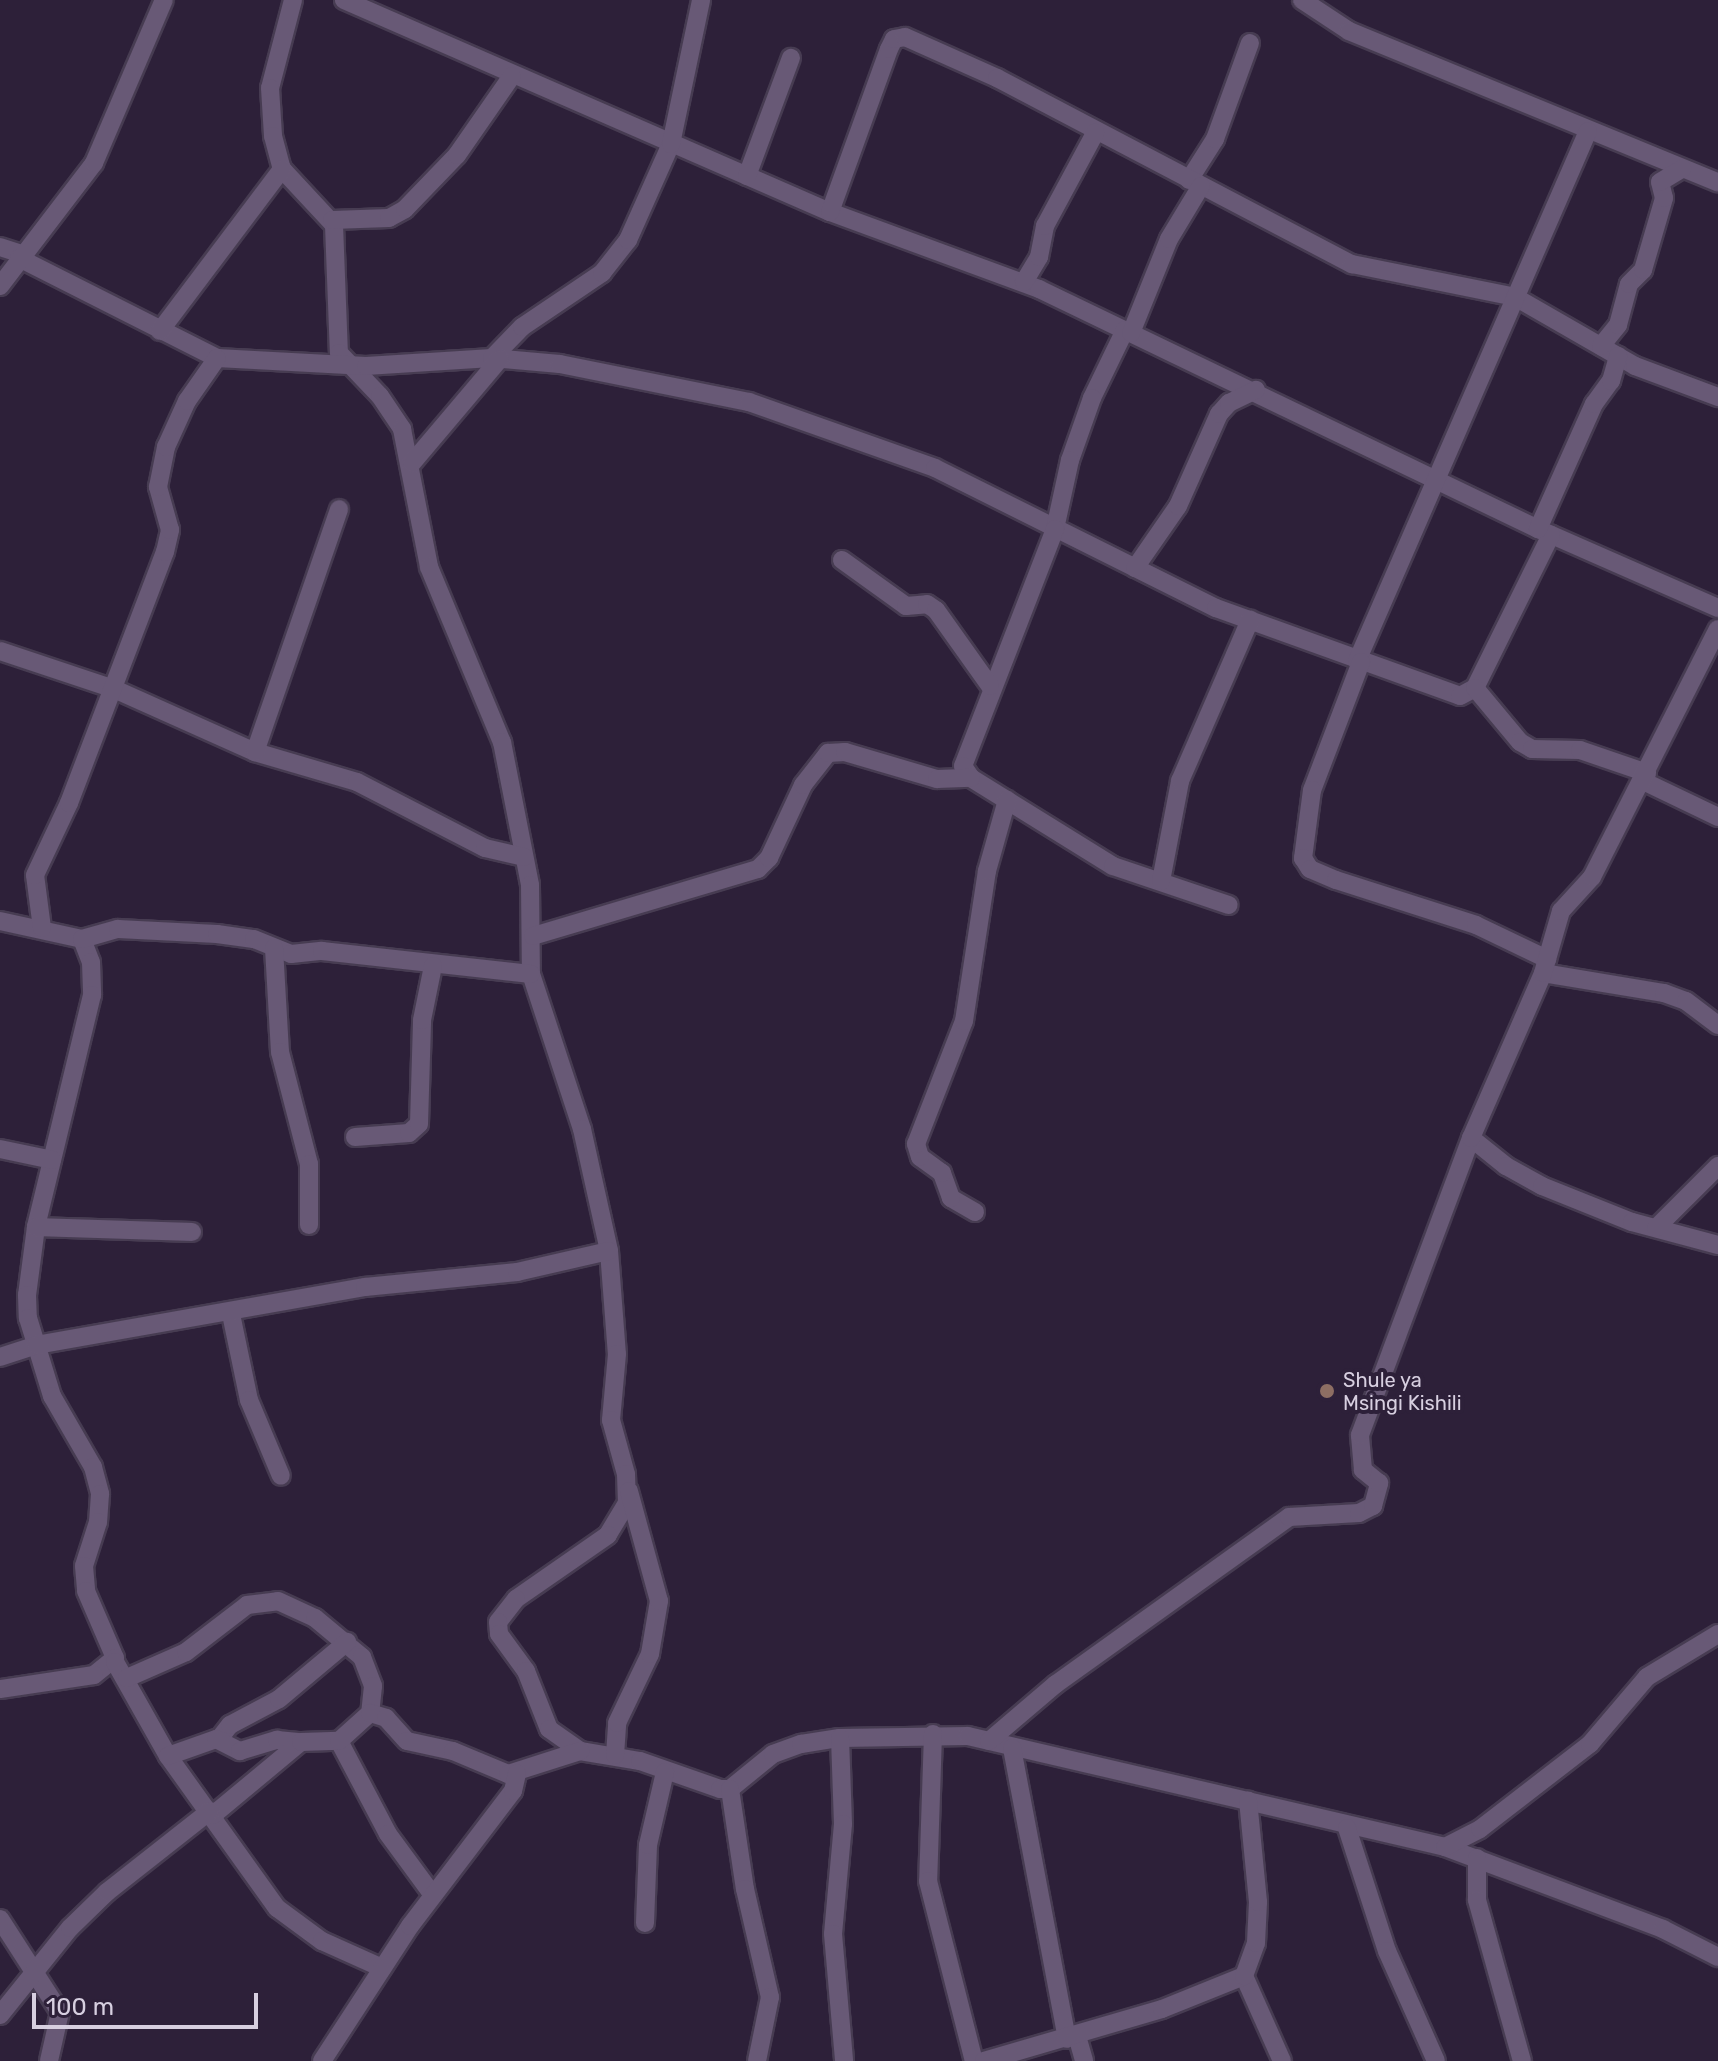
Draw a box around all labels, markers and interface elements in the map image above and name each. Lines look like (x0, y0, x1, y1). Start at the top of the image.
place label: Shule ya Msingi Kishili (1343, 1368, 1461, 1415)
marker: Shule ya Msingi Kishili (1318, 1382, 1336, 1400)
scale bar (36, 1977, 262, 2027)
text: 100 m (46, 1993, 114, 2021)

